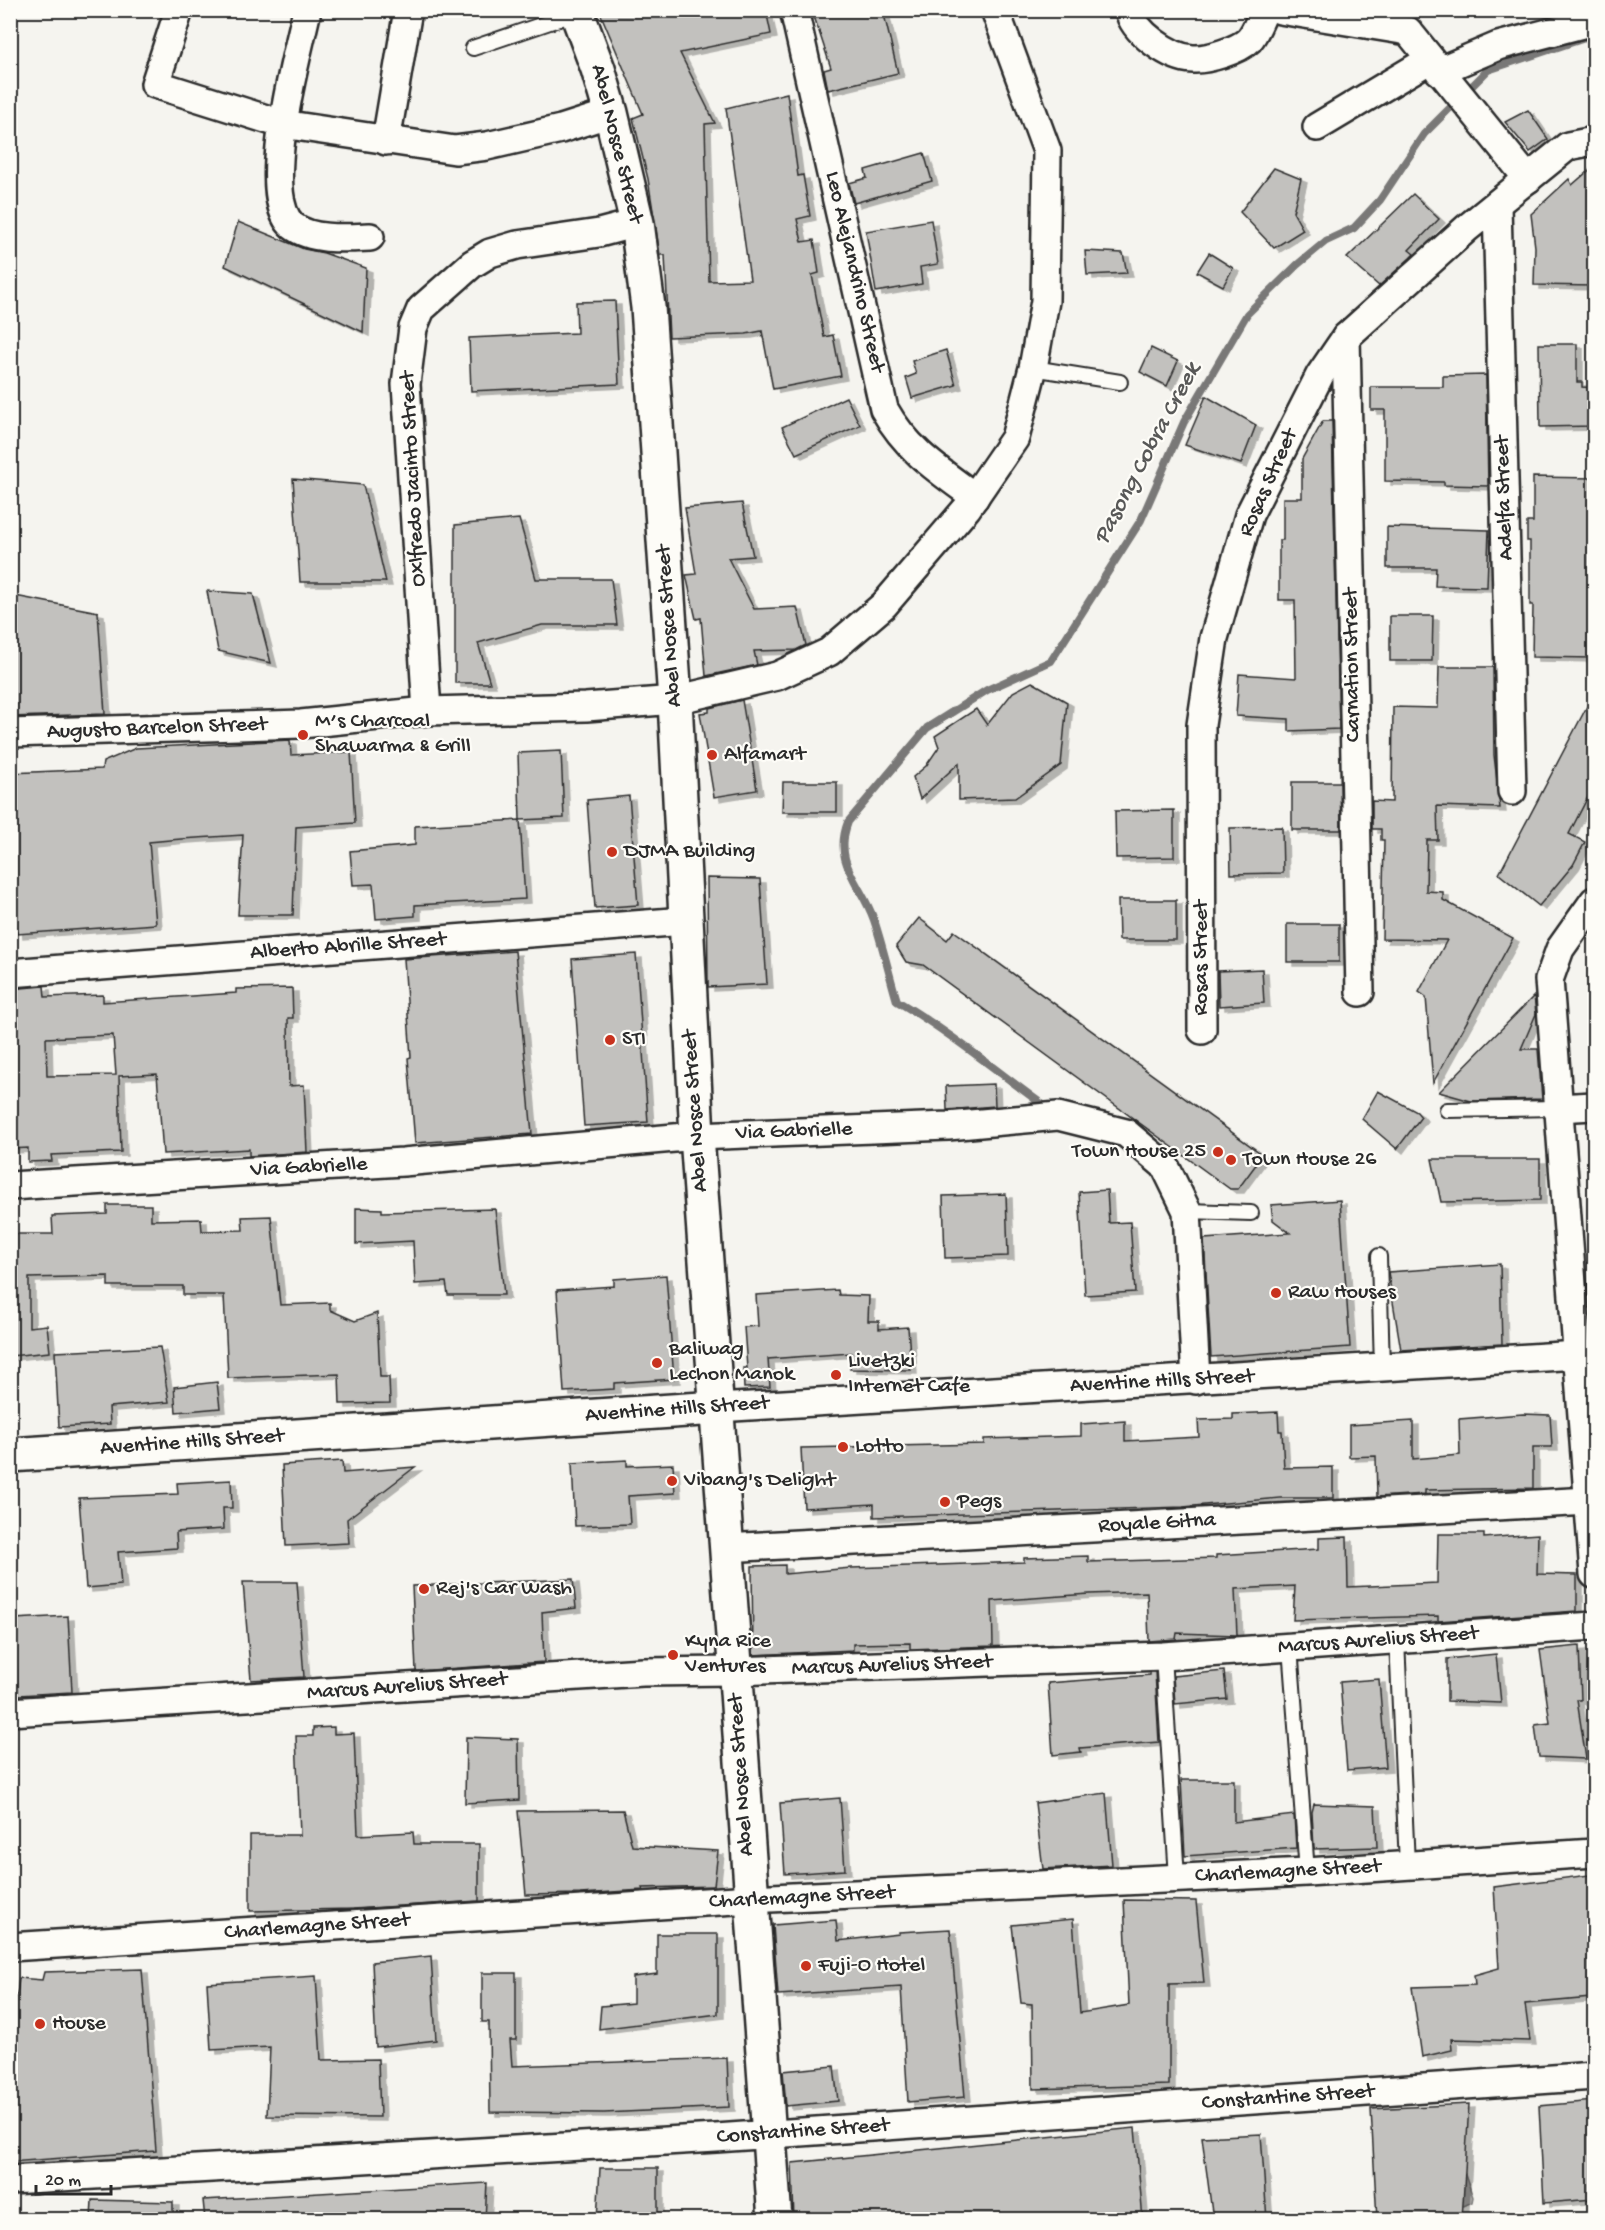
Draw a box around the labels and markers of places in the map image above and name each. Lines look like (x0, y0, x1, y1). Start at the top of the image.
place label: M’s Charcoal Shawarma & Grill (315, 709, 471, 760)
marker: M’s Charcoal Shawarma & Grill (296, 728, 310, 742)
place label: Alfamart (724, 742, 807, 768)
marker: Alfamart (705, 748, 719, 762)
place label: DJMA Building (622, 839, 755, 865)
marker: DJMA Building (605, 845, 619, 859)
place label: STI (622, 1027, 646, 1053)
marker: STI (603, 1033, 617, 1047)
place label: Town House 25 (1070, 1139, 1206, 1165)
marker: Town House 25 (1211, 1145, 1225, 1159)
place label: Town House 26 (1241, 1147, 1377, 1173)
marker: Town House 26 (1224, 1153, 1238, 1167)
place label: Raw Houses (1288, 1280, 1397, 1306)
marker: Raw Houses (1269, 1286, 1283, 1300)
place label: Baliwag Lechon Manok (668, 1337, 796, 1388)
place label: Livetzki Internet Cafe (848, 1349, 971, 1400)
marker: Baliwag Lechon Manok (650, 1356, 664, 1370)
marker: Livetzki Internet Cafe (829, 1368, 843, 1382)
place label: Lotto (855, 1434, 904, 1460)
marker: Lotto (836, 1440, 850, 1454)
place label: Vibang's Delight (683, 1468, 837, 1494)
marker: Vibang's Delight (665, 1474, 679, 1488)
place label: Pegs (956, 1489, 1002, 1515)
marker: Pegs (938, 1495, 952, 1509)
place label: Rej's Car Wash (436, 1576, 572, 1602)
marker: Rej's Car Wash (417, 1582, 431, 1596)
place label: Kyna Rice Ventures (684, 1629, 772, 1680)
marker: Kyna Rice Ventures (666, 1648, 680, 1662)
place label: Fuji-O Hotel (817, 1953, 925, 1979)
marker: Fuji-O Hotel (799, 1959, 813, 1973)
place label: House (52, 2011, 106, 2037)
marker: House (33, 2017, 47, 2031)

